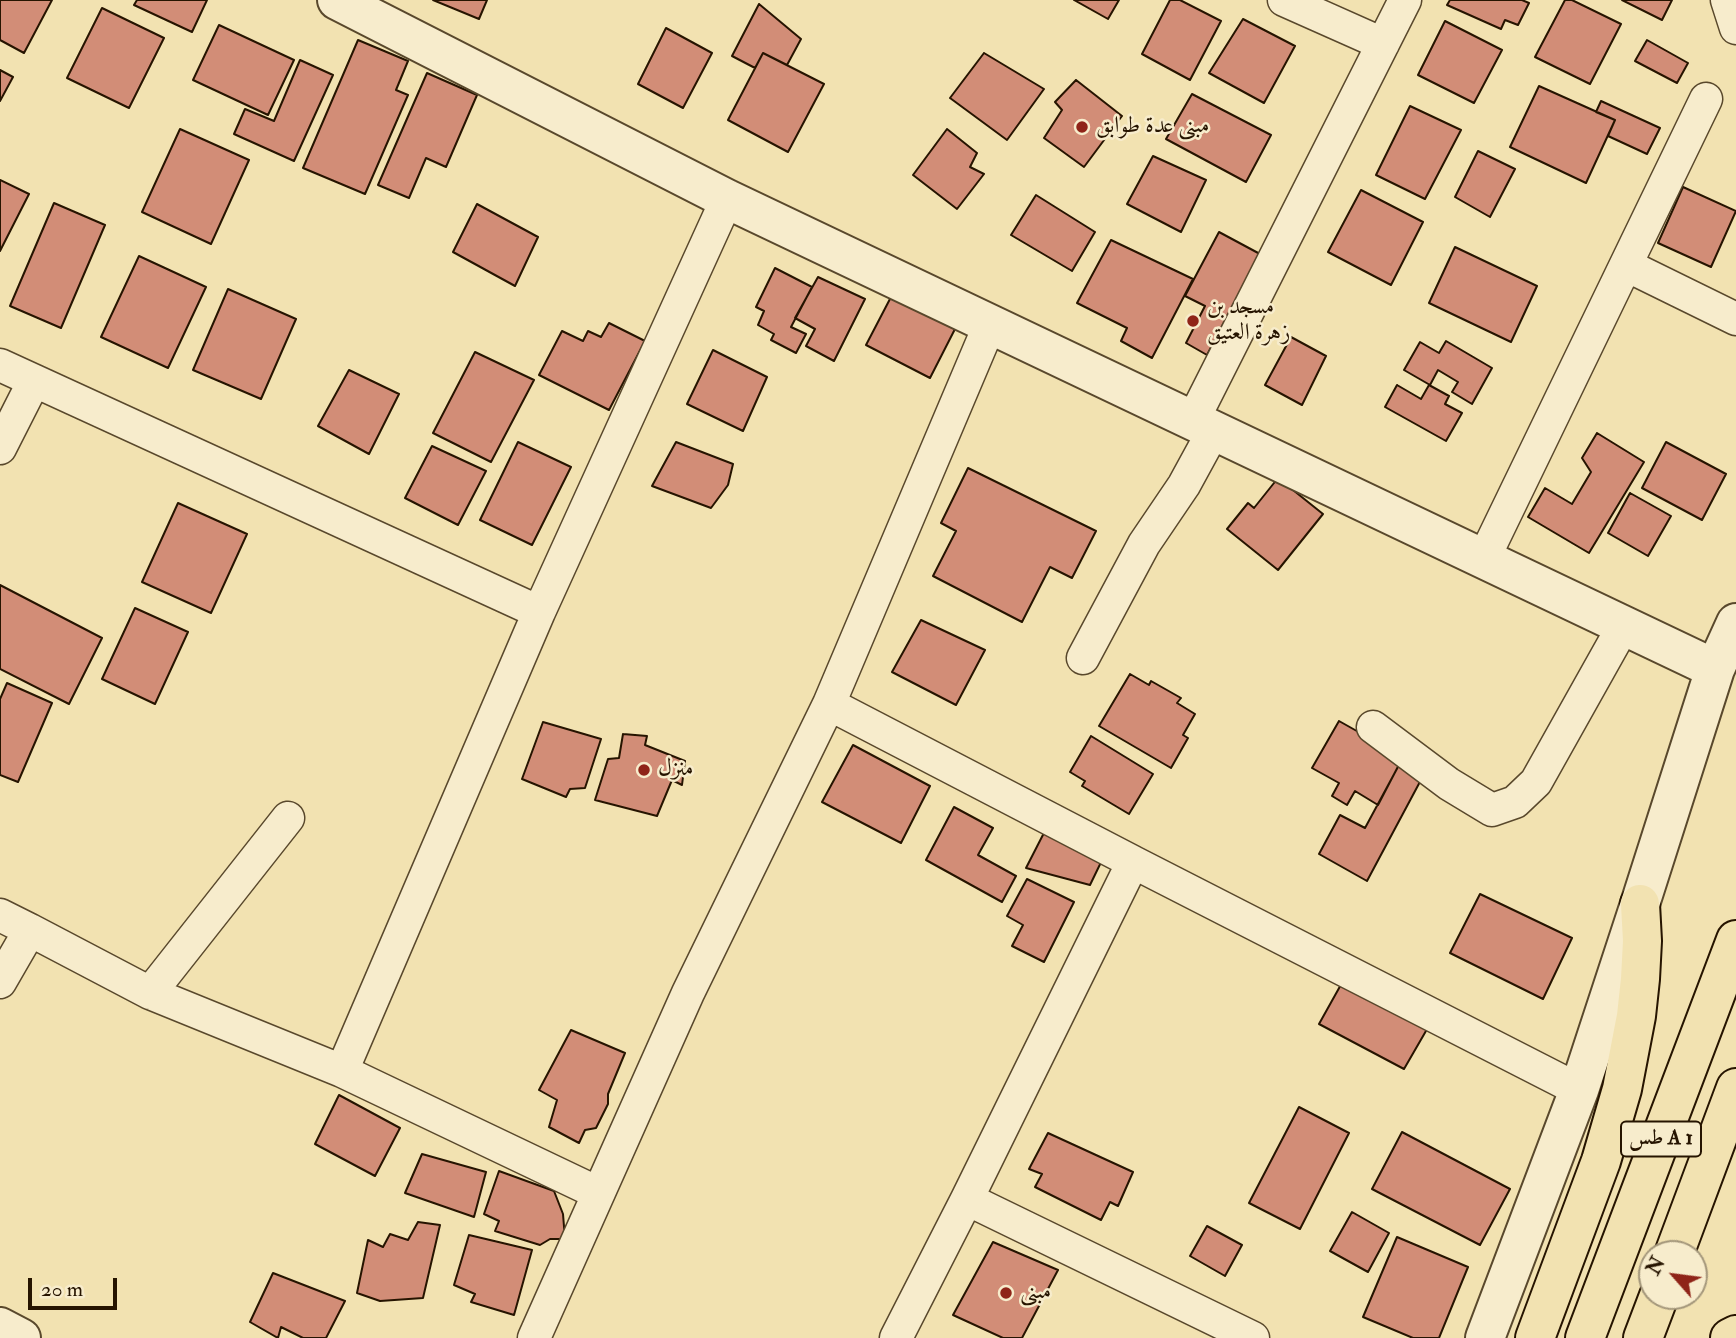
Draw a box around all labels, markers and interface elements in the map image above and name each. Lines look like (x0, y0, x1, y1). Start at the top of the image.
place label: مبنى عدة طوابق (1096, 113, 1210, 141)
marker: مبنى عدة طوابق (1074, 119, 1090, 135)
place label: مسجد بن زهرة العتيق (1207, 294, 1290, 348)
marker: مسجد بن زهرة العتيق (1185, 313, 1201, 329)
place label: منزل (658, 756, 693, 784)
marker: منزل (636, 762, 652, 778)
road number: طس A 1 (1621, 1122, 1701, 1156)
north arrow (1638, 1240, 1708, 1310)
text: N (1642, 1253, 1671, 1279)
scale bar (32, 1264, 121, 1308)
text: 20 m (41, 1276, 83, 1303)
place label: مبنى (1020, 1279, 1051, 1307)
marker: مبنى (998, 1285, 1014, 1301)

